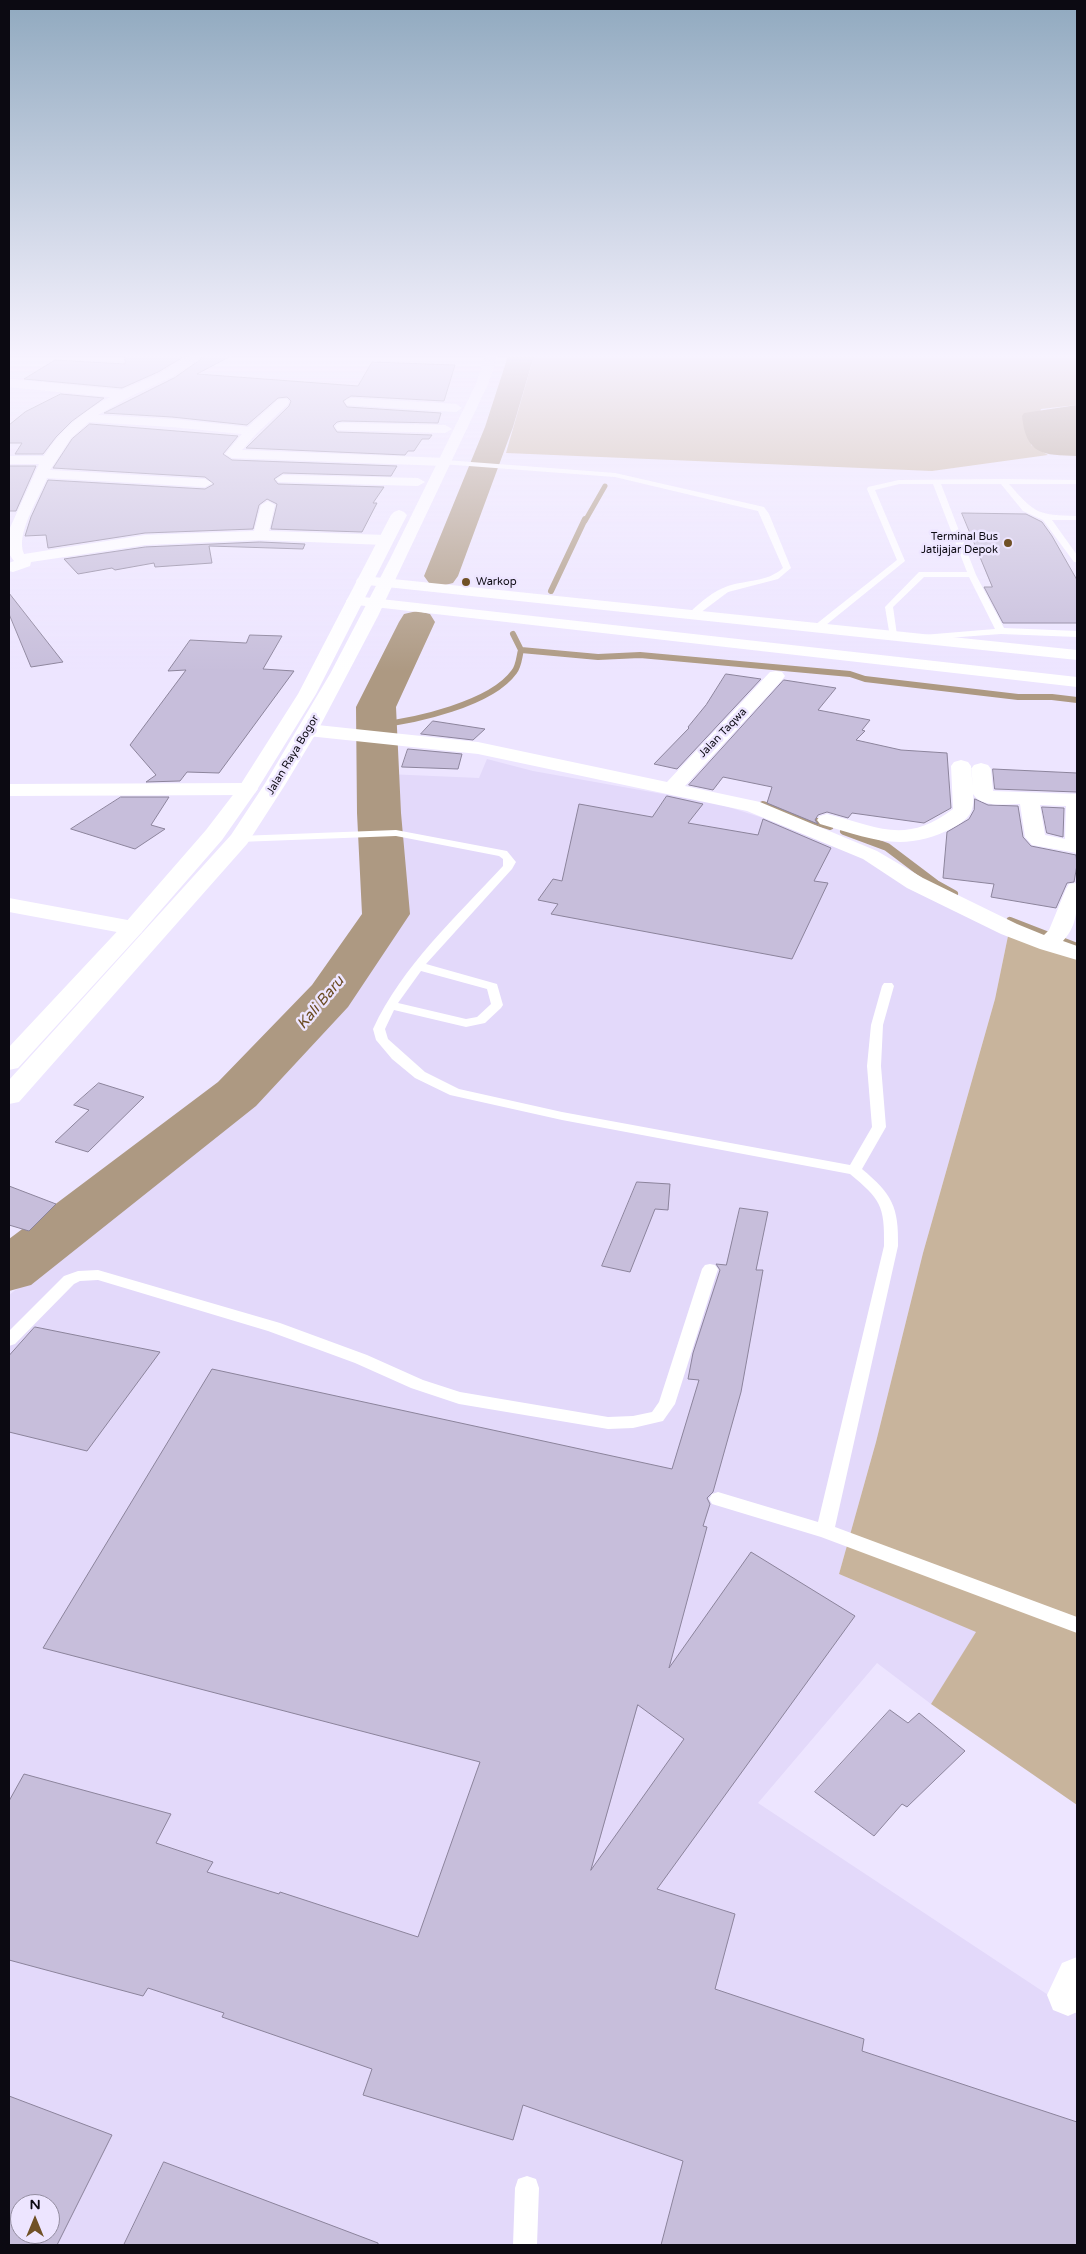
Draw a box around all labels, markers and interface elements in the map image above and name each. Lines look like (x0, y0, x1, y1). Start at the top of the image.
place label: Terminal Bus Jatijajar Depok (921, 530, 998, 556)
marker: Terminal Bus Jatijajar Depok (1002, 537, 1014, 549)
place label: Warkop (476, 575, 517, 589)
marker: Warkop (460, 576, 472, 588)
street label: Jalan Taqwa (696, 706, 750, 760)
street label: Jalan Raya Bogor (264, 713, 322, 797)
water label: Kali Baru (294, 973, 348, 1033)
north arrow (10, 2194, 60, 2244)
text: N (29, 2196, 41, 2213)

